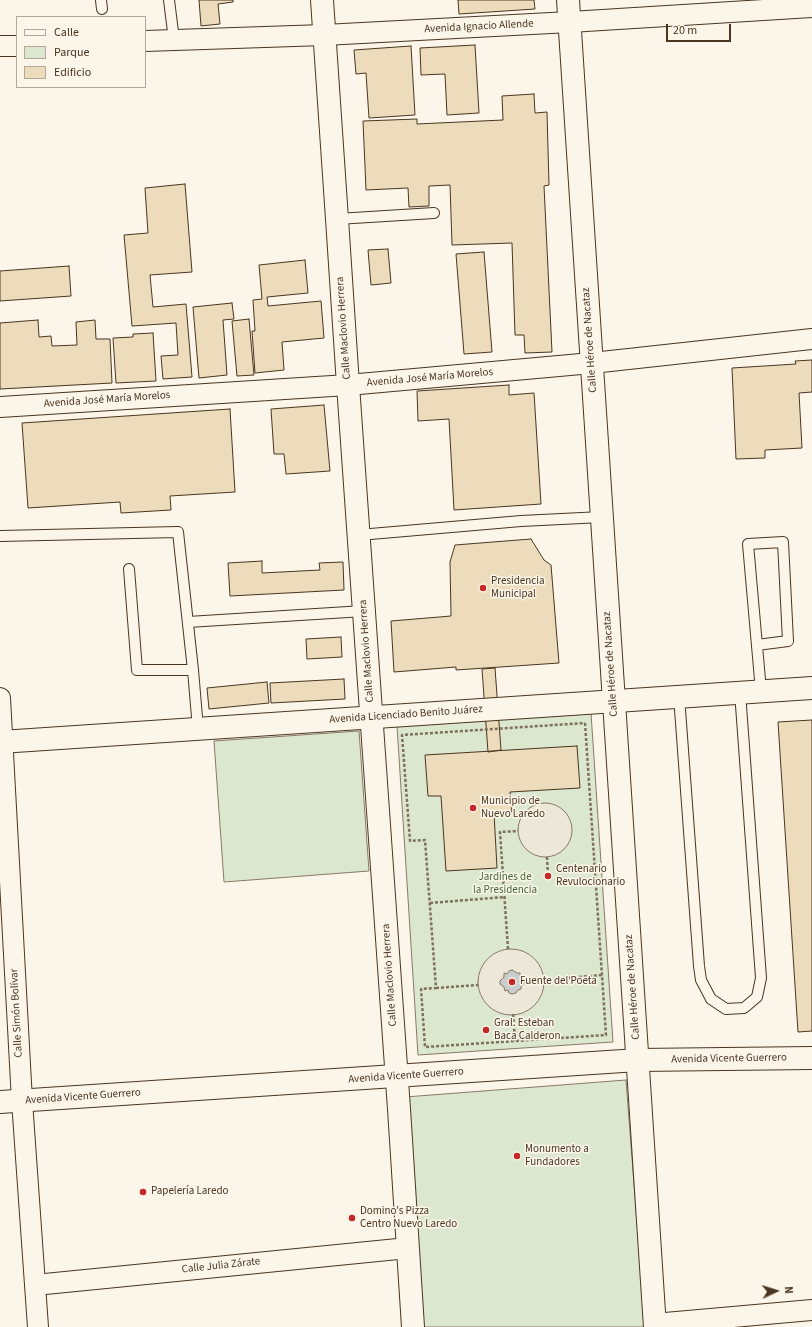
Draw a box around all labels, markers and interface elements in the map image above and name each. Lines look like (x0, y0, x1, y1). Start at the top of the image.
legend (16, 16, 146, 88)
scale bar (668, 16, 733, 42)
street label: Avenida Ignacio Allende (424, 18, 534, 36)
text: 20 m (673, 22, 697, 39)
text: Calle (54, 24, 79, 41)
text: Parque (54, 44, 90, 61)
text: Edificio (54, 64, 91, 81)
street label: Calle Maclovio Herrera (334, 276, 354, 380)
street label: Calle Héroe de Nacataz (580, 287, 600, 393)
street label: Avenida José María Morelos (366, 366, 494, 390)
street label: Avenida José María Morelos (43, 389, 171, 411)
place label: Presidencia Municipal (491, 575, 545, 601)
marker: Presidencia Municipal (478, 583, 488, 593)
street label: Calle Maclovio Herrera (357, 599, 377, 703)
street label: Calle Héroe de Nacataz (601, 611, 621, 717)
street label: Avenida Licenciado Benito Juárez (329, 703, 483, 727)
place label: Municipio de Nuevo Laredo (481, 795, 545, 821)
marker: Municipio de Nuevo Laredo (468, 803, 478, 813)
place label: Centenario Revulocionario (556, 863, 625, 889)
park label: Jardines de la Presidencia (473, 871, 537, 897)
marker: Centenario Revulocionario (543, 871, 553, 881)
street label: Calle Maclovio Herrera (380, 923, 400, 1027)
street label: Calle Héroe de Nacataz (623, 934, 643, 1040)
street label: Calle Simón Bolívar (8, 968, 26, 1058)
place label: Fuente del Poeta (520, 975, 597, 989)
marker: Fuente del Poeta (507, 977, 517, 987)
place label: Gral. Esteban Baca Calderon (494, 1017, 561, 1043)
marker: Gral. Esteban Baca Calderon (481, 1025, 491, 1035)
street label: Avenida Vicente Guerrero (671, 1051, 787, 1067)
street label: Avenida Vicente Guerrero (348, 1065, 464, 1087)
street label: Avenida Vicente Guerrero (25, 1086, 141, 1108)
place label: Monumento a Fundadores (525, 1143, 589, 1169)
marker: Monumento a Fundadores (512, 1151, 522, 1161)
place label: Papelería Laredo (151, 1185, 229, 1199)
marker: Papelería Laredo (138, 1187, 148, 1197)
place label: Domino's Pizza Centro Nuevo Laredo (360, 1205, 457, 1231)
marker: Domino's Pizza Centro Nuevo Laredo (347, 1213, 357, 1223)
street label: Calle Julia Zárate (181, 1255, 261, 1277)
north arrow (756, 1271, 796, 1311)
text: N (781, 1286, 796, 1294)

